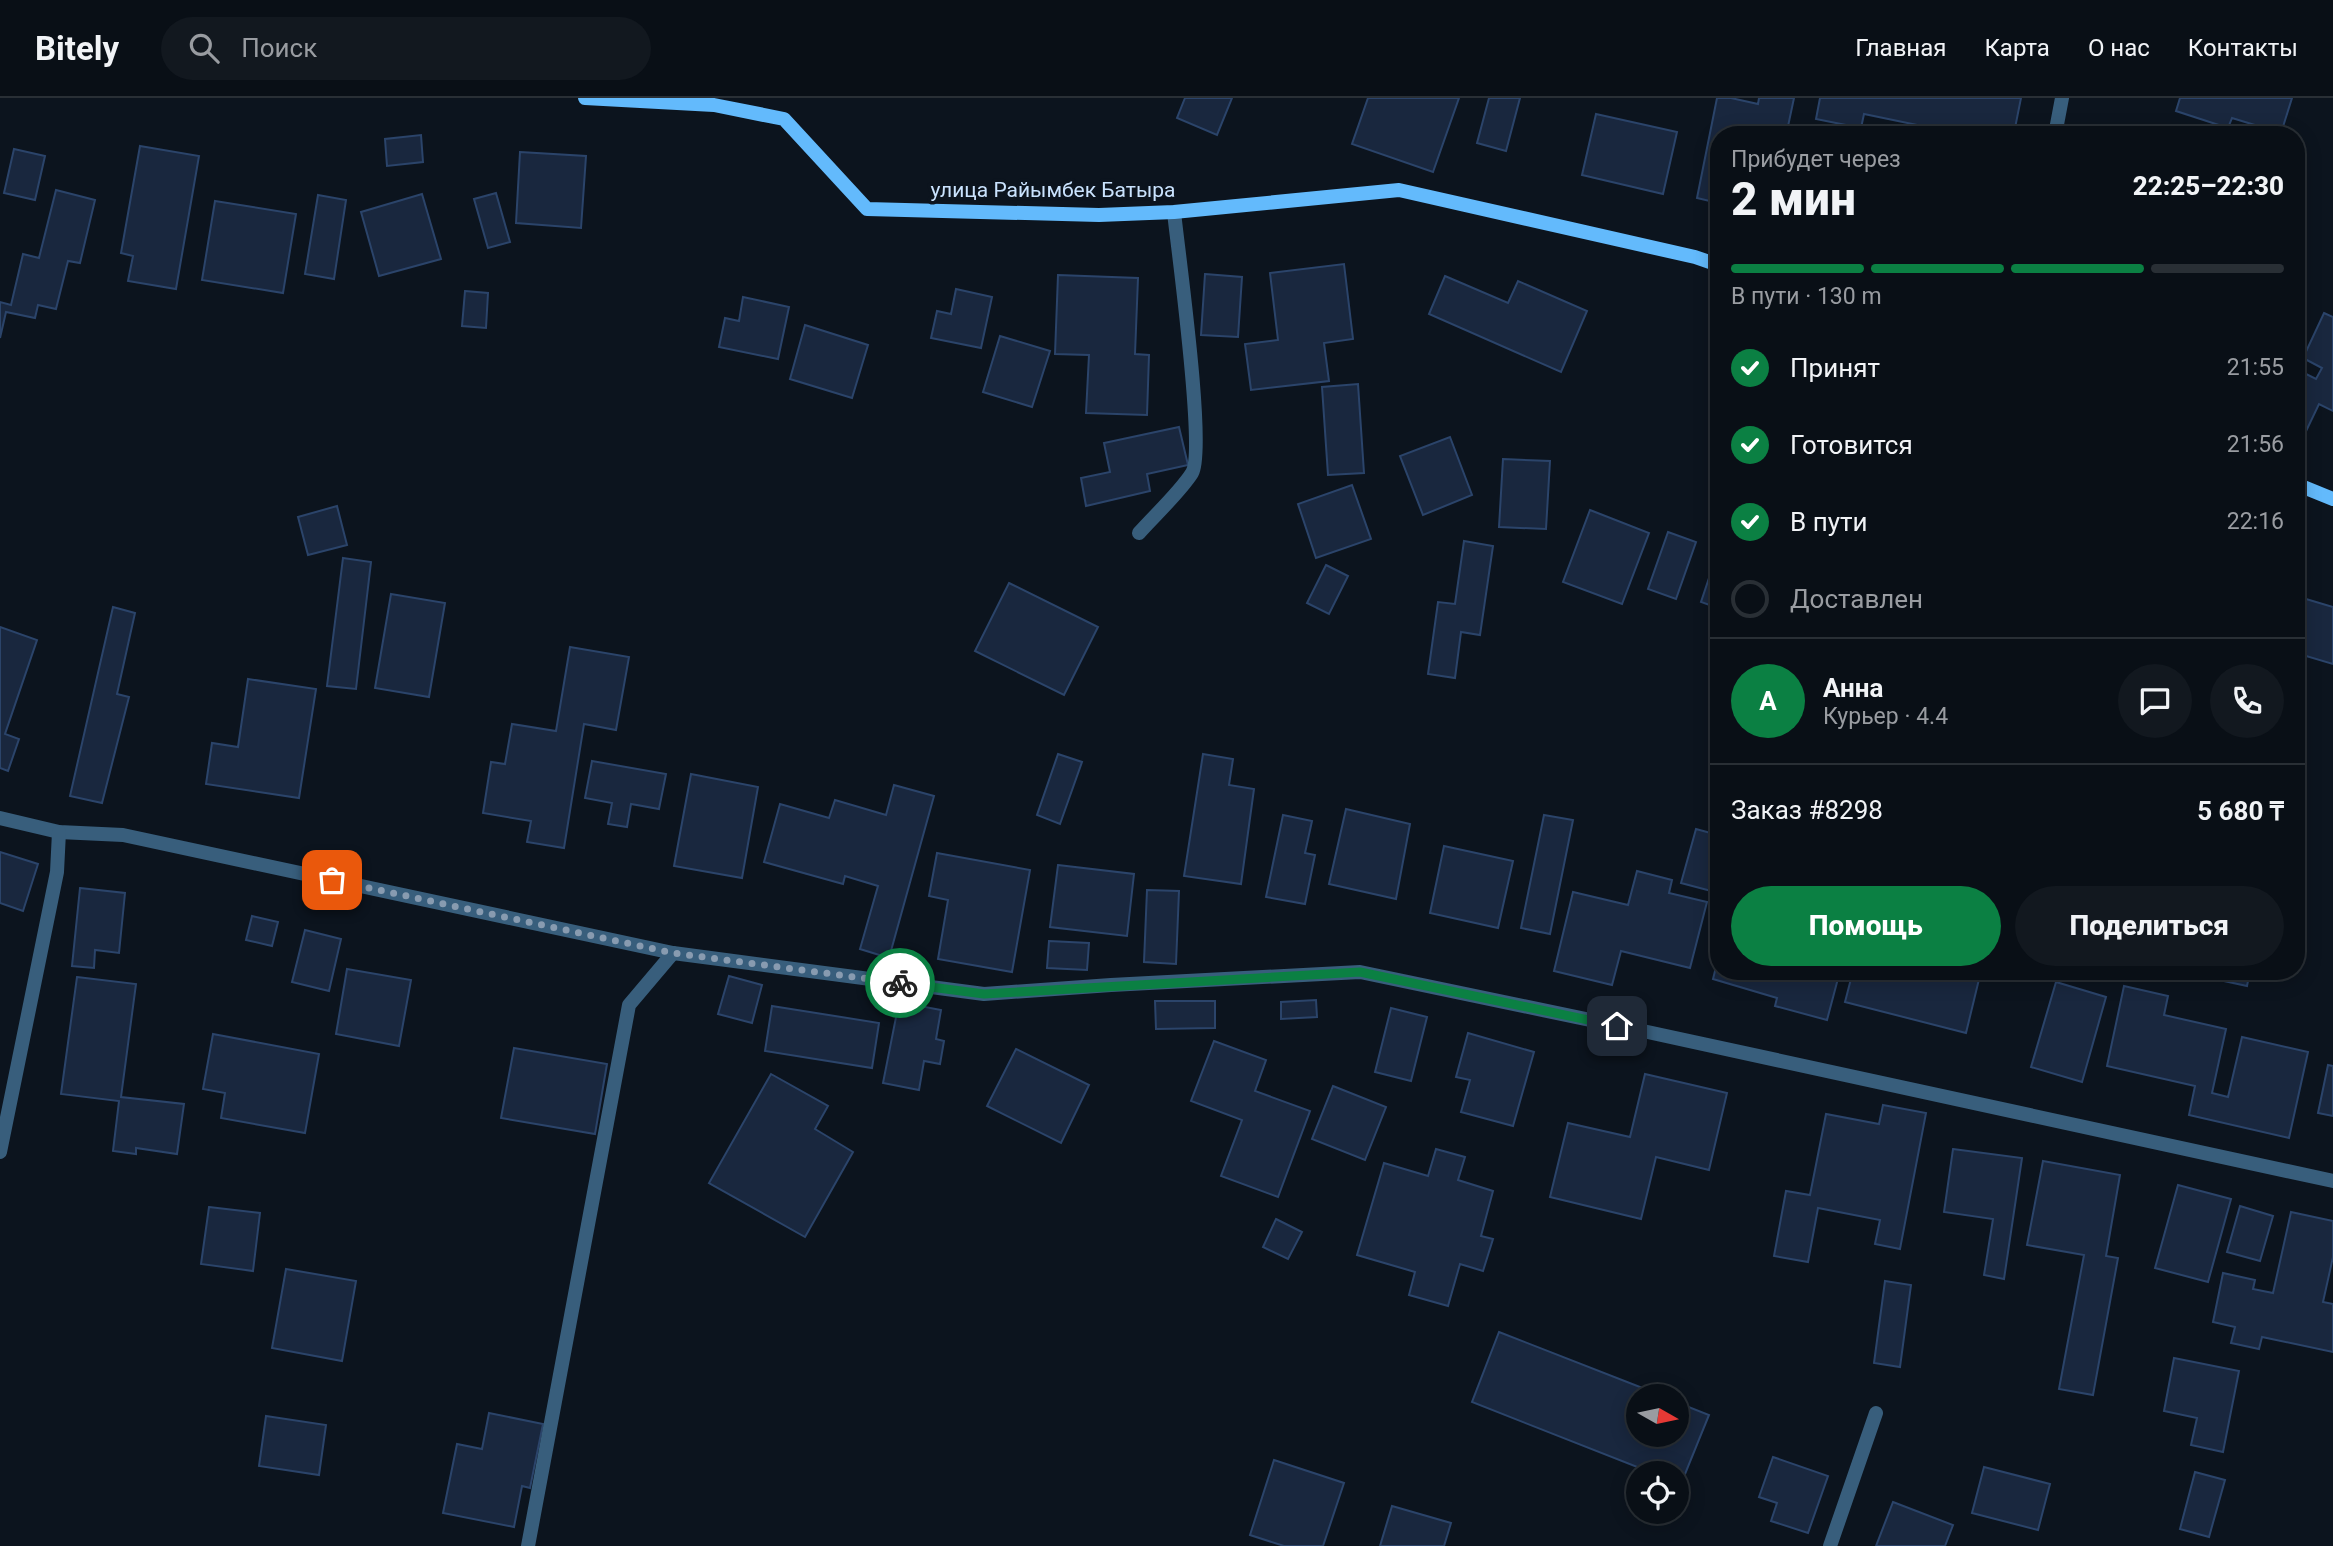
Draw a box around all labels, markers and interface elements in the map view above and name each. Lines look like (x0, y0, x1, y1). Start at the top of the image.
search box (161, 17, 651, 80)
text: Bitely (35, 29, 119, 68)
icon: search (185, 29, 223, 67)
text: Поиск (241, 33, 317, 63)
text: Главная (1855, 34, 1946, 62)
text: Карта (1984, 34, 2050, 62)
text: О нас (2088, 34, 2150, 62)
text: Контакты (2188, 34, 2298, 62)
text: Прибудет через (1731, 146, 1901, 173)
text: 22:25–22:30 (2133, 171, 2284, 201)
text: 2 мин (1731, 172, 1856, 226)
street label: улица Райымбек Батыра (931, 178, 1175, 202)
text: В пути · 130 m (1731, 283, 1882, 310)
icon: check (1731, 349, 1769, 387)
text: Принят (1790, 353, 1880, 383)
text: 21:55 (2227, 354, 2284, 381)
icon: check (1731, 426, 1769, 464)
text: Готовится (1790, 430, 1913, 460)
text: 21:56 (2227, 431, 2284, 458)
icon: check (1731, 503, 1769, 541)
text: В пути (1790, 507, 1867, 537)
text: 22:16 (2227, 508, 2284, 535)
text: Доставлен (1790, 584, 1923, 614)
button: chat (2118, 664, 2192, 738)
button: phone (2210, 664, 2284, 738)
text: Анна (1823, 673, 1883, 703)
text: А (1759, 686, 1777, 716)
text: Курьер · 4.4 (1823, 703, 1948, 730)
text: Заказ #8298 (1731, 795, 1883, 825)
text: 5 680 ₸ (2197, 796, 2284, 826)
pin (302, 850, 362, 910)
icon: bag (313, 861, 351, 899)
button: Помощь (1731, 886, 2001, 966)
button: Поделиться (2015, 886, 2284, 966)
courier (865, 948, 935, 1018)
icon: bike (881, 964, 919, 1002)
pin (1587, 996, 1647, 1056)
icon: home (1598, 1007, 1636, 1045)
north arrow (1626, 1384, 1689, 1447)
map controls (1626, 1384, 1689, 1524)
button: locate (1626, 1461, 1689, 1524)

